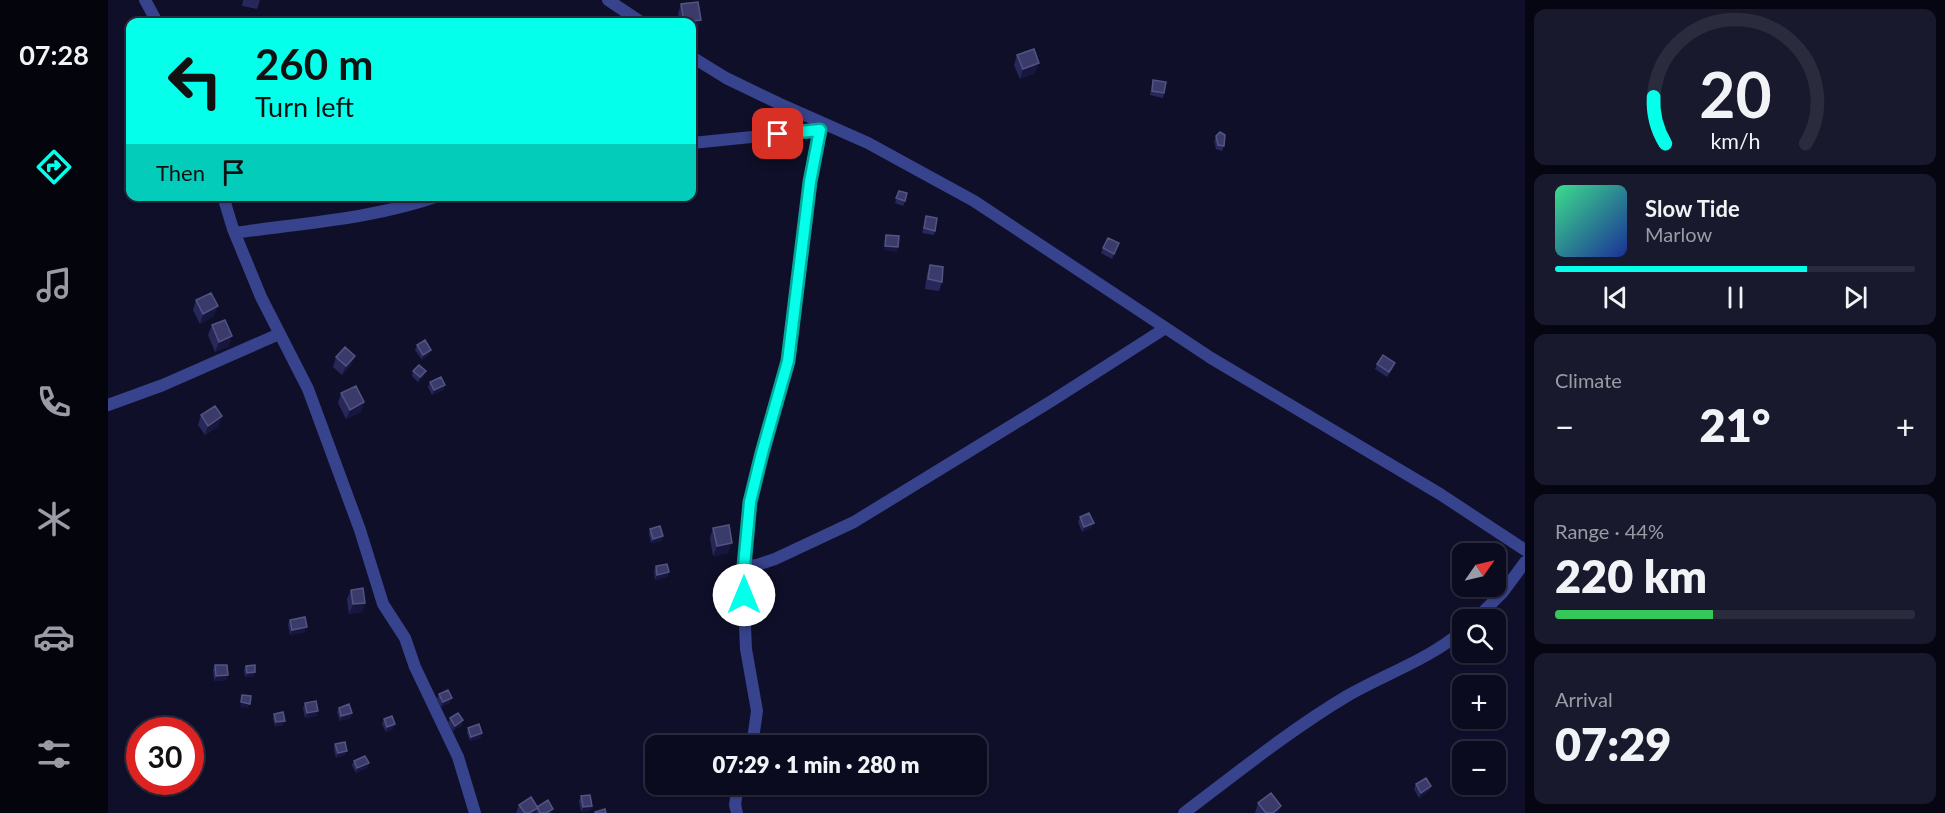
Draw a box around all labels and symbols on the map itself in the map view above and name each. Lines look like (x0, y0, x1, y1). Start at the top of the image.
pin (752, 108, 803, 159)
north arrow (1452, 543, 1506, 597)
position arrow (712, 563, 776, 627)
speed limit sign: 30 (126, 717, 204, 795)

